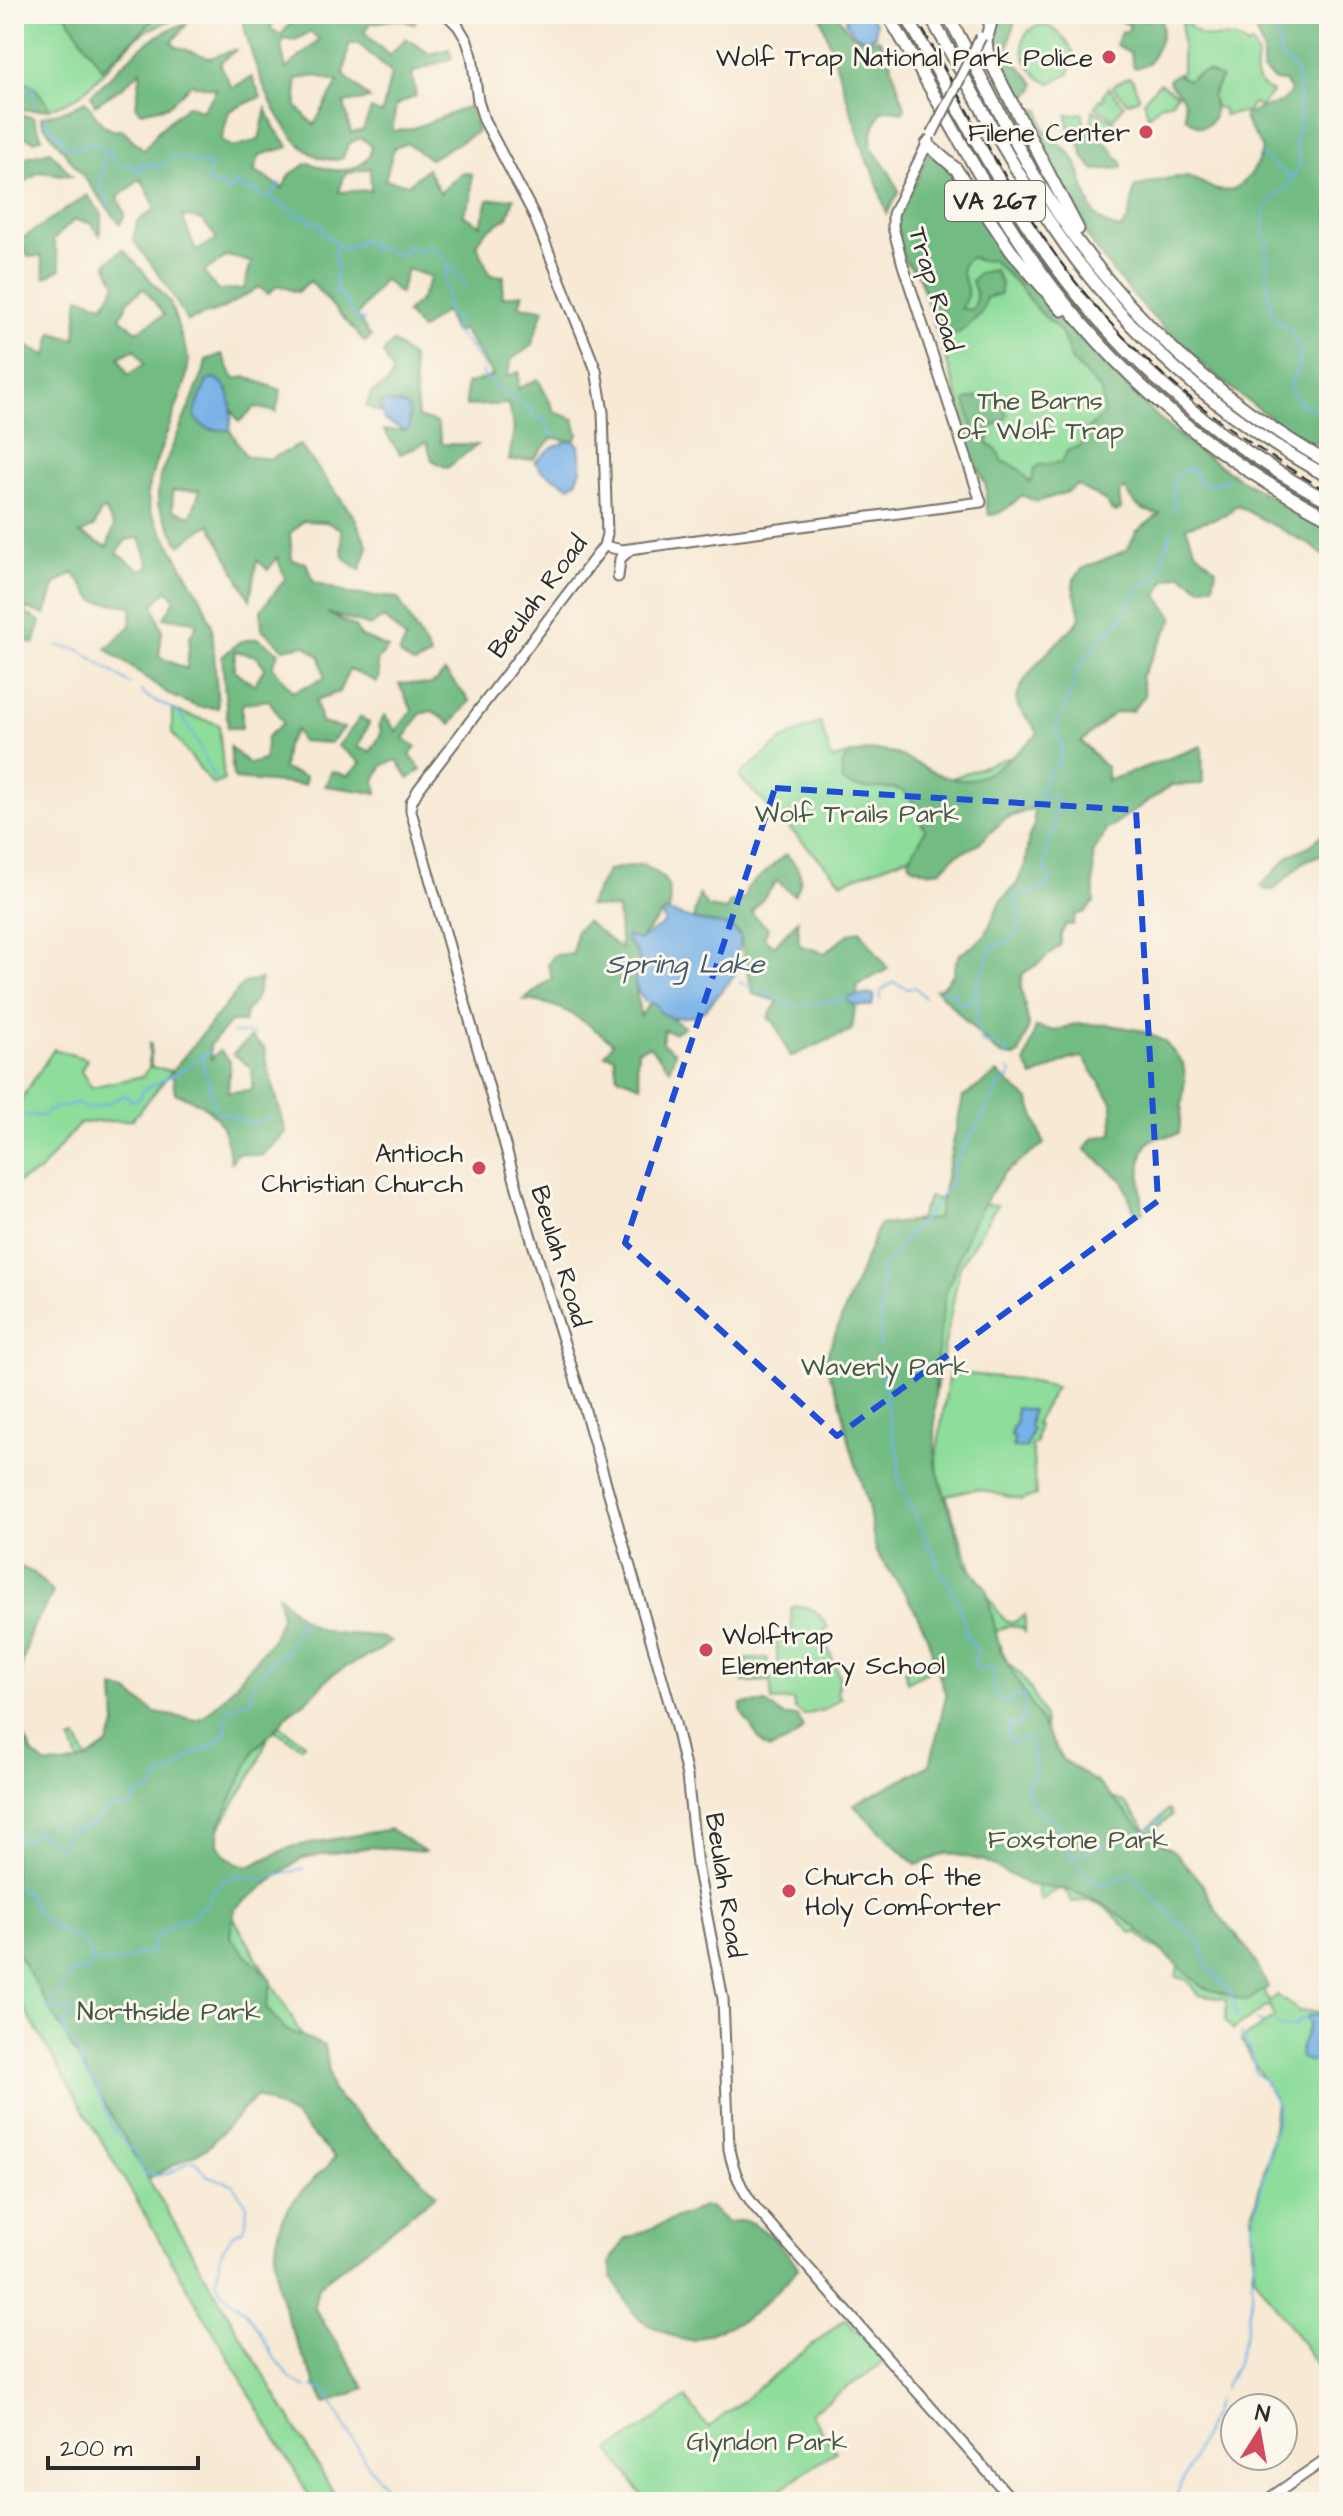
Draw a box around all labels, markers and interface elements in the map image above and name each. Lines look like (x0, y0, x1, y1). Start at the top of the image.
place label: Wolf Trap National Park Police (716, 40, 1093, 76)
marker: Wolf Trap National Park Police (1100, 48, 1118, 66)
place label: Filene Center (968, 115, 1130, 151)
marker: Filene Center (1137, 123, 1155, 141)
road number: VA 267 (945, 181, 1045, 221)
street label: Trap Road (899, 223, 971, 356)
park label: The Barns of Wolf Trap (956, 383, 1124, 449)
street label: Beulah Road (479, 527, 596, 666)
park label: Wolf Trails Park (755, 796, 959, 832)
water label: Spring Lake (606, 945, 766, 985)
place label: Antioch Christian Church (261, 1136, 463, 1202)
marker: Antioch Christian Church (470, 1159, 488, 1177)
street label: Beulah Road (521, 1181, 599, 1331)
park label: Waverly Park (801, 1349, 969, 1387)
place label: Wolftrap Elementary School (722, 1618, 945, 1686)
marker: Wolftrap Elementary School (697, 1641, 715, 1659)
street label: Beulah Road (696, 1810, 754, 1960)
park label: Foxstone Park (988, 1822, 1168, 1858)
place label: Church of the Holy Comforter (805, 1859, 1001, 1927)
marker: Church of the Holy Comforter (780, 1882, 798, 1900)
park label: Northside Park (77, 1994, 261, 2030)
north arrow (1219, 2392, 1299, 2472)
text: N (1253, 2397, 1272, 2430)
scale bar (48, 2420, 198, 2470)
park label: Glyndon Park (687, 2424, 847, 2462)
text: 200 m (60, 2432, 133, 2466)

